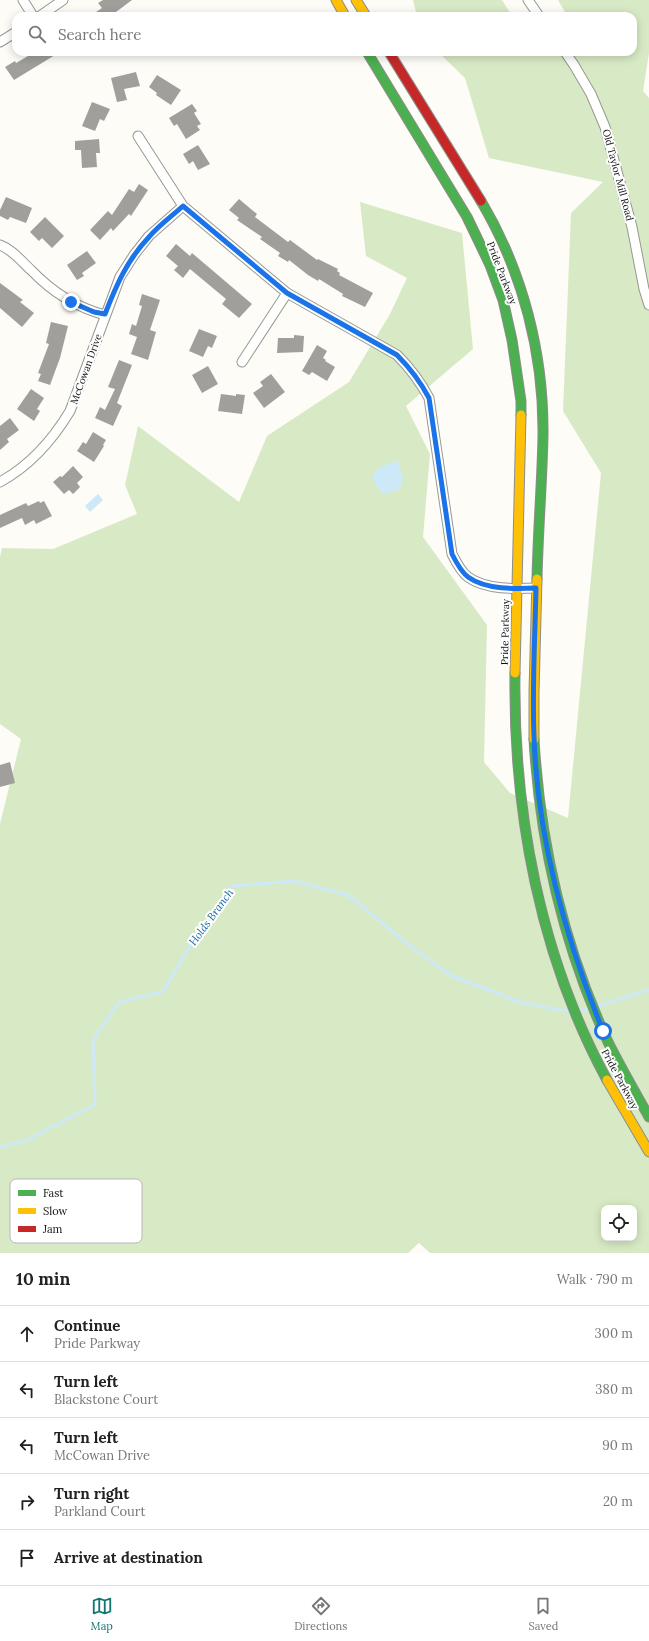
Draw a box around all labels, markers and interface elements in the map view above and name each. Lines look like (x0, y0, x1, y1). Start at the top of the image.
search box (12, 12, 637, 56)
icon: search (26, 23, 48, 45)
text: Search here (58, 25, 141, 44)
street label: Old Taylor Mill Road (599, 128, 637, 222)
street label: Pride Parkway (484, 240, 520, 307)
route end (62, 293, 80, 311)
street label: McCowan Drive (67, 332, 105, 406)
street label: Pride Parkway (498, 598, 512, 665)
water label: Holds Branch (186, 885, 237, 948)
route start (594, 1022, 612, 1040)
street label: Pride Parkway (599, 1047, 642, 1112)
legend (10, 1179, 142, 1243)
text: Fast (43, 1186, 64, 1200)
text: Slow (43, 1204, 68, 1218)
map controls (601, 1205, 637, 1241)
button: locate (601, 1205, 637, 1241)
text: Jam (42, 1222, 63, 1236)
text: 10 min (16, 1268, 70, 1290)
text: Walk · 790 m (557, 1271, 633, 1288)
text: Continue (54, 1316, 120, 1335)
icon: ahead (16, 1323, 38, 1345)
text: 300 m (595, 1325, 633, 1342)
text: Pride Parkway (54, 1335, 140, 1352)
text: Turn left (54, 1372, 118, 1391)
icon: left (16, 1379, 38, 1401)
text: 380 m (595, 1381, 633, 1398)
text: Blackstone Court (54, 1391, 158, 1408)
text: Turn left (54, 1428, 118, 1447)
icon: left (16, 1435, 38, 1457)
text: 90 m (602, 1437, 633, 1454)
text: McCowan Drive (54, 1447, 150, 1464)
text: Turn right (54, 1484, 130, 1503)
icon: right (16, 1491, 38, 1513)
text: 20 m (603, 1493, 633, 1510)
text: Parkland Court (54, 1503, 146, 1520)
icon: arrive (16, 1547, 38, 1569)
text: Arrive at destination (54, 1548, 203, 1567)
tab: Map (91, 1595, 113, 1633)
tab: Directions (294, 1595, 347, 1633)
tab: Saved (529, 1595, 558, 1633)

